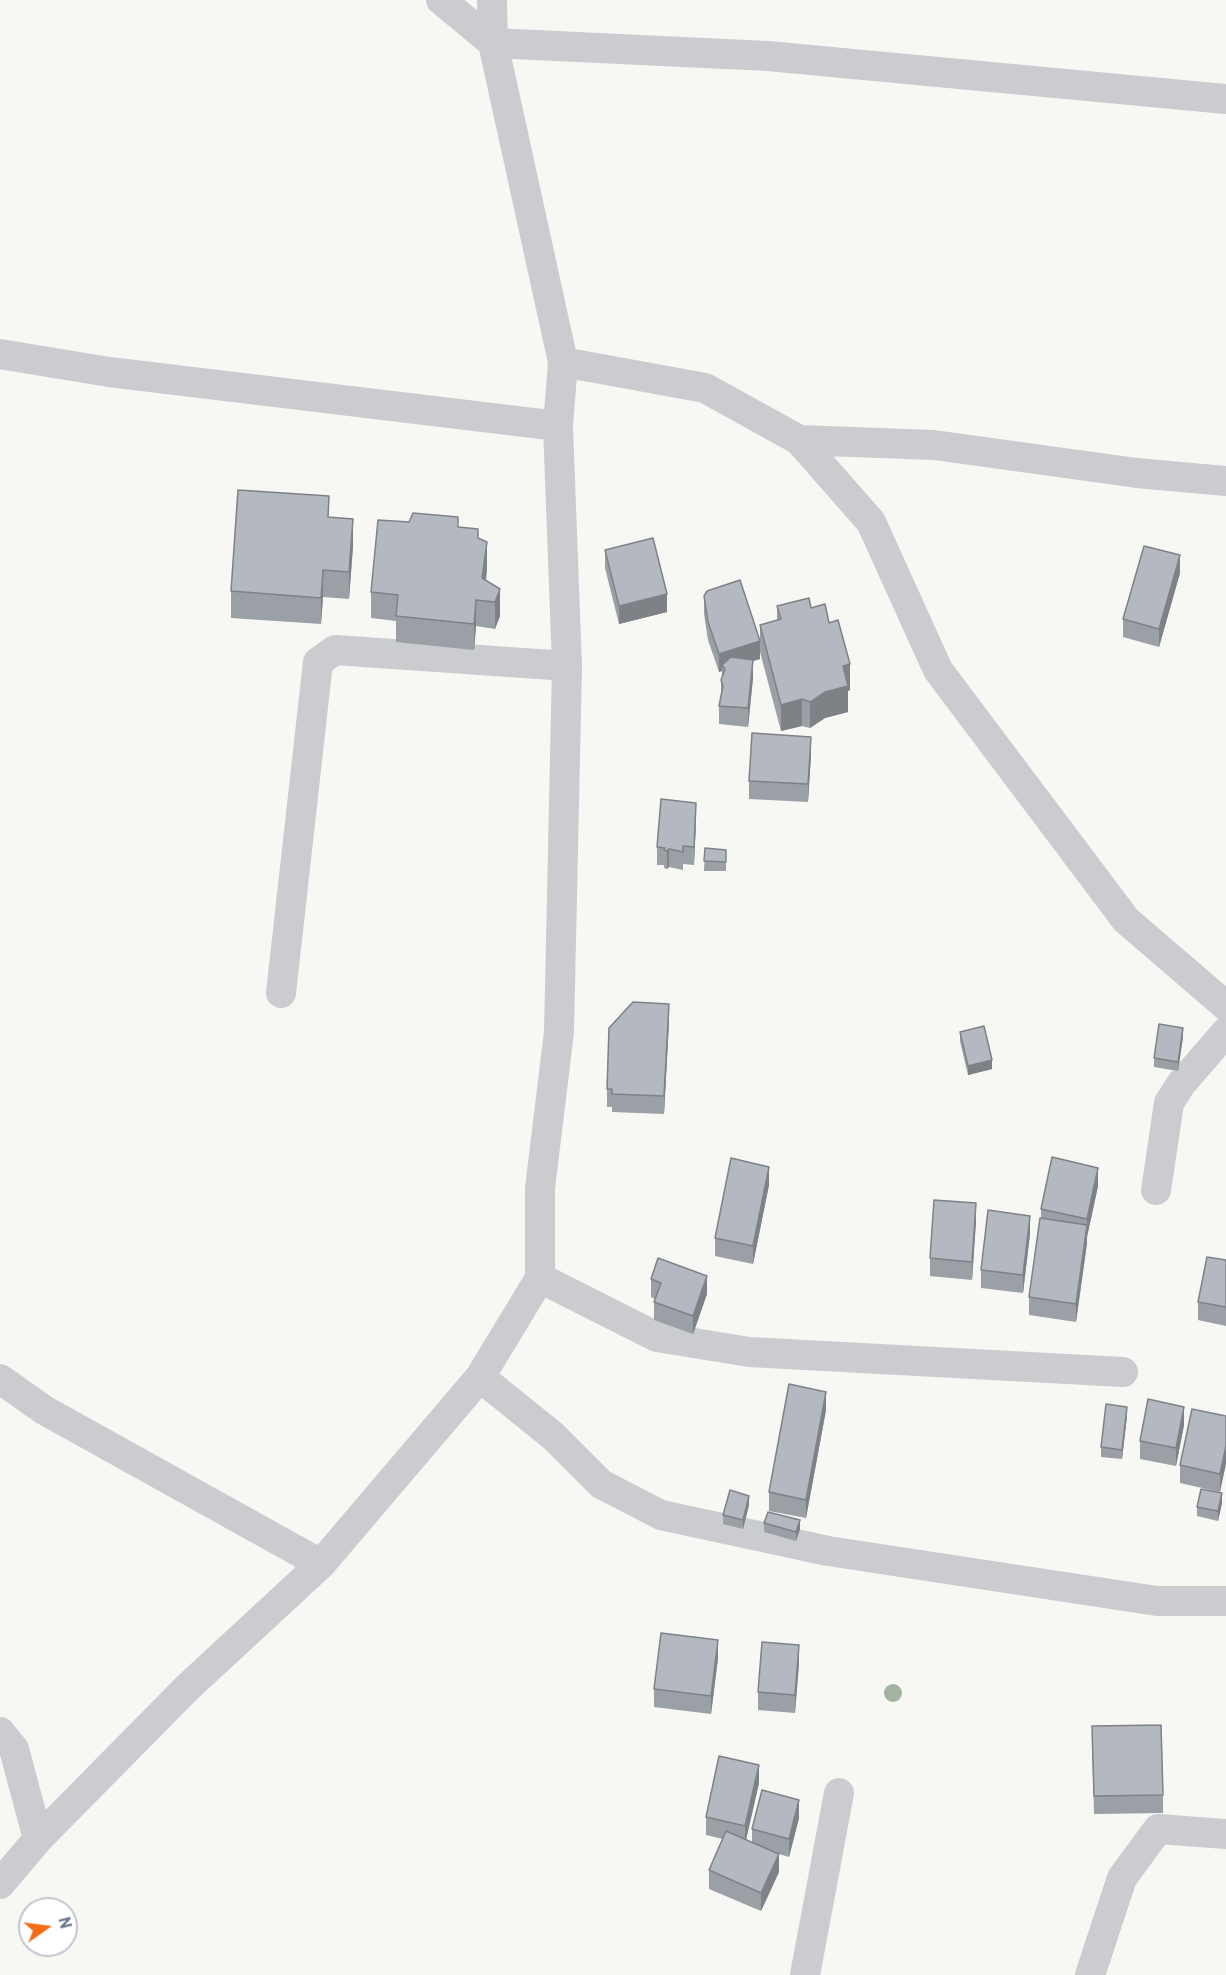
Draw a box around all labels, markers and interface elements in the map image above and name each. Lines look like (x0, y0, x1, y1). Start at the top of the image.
north arrow (18, 1897, 78, 1957)
text: N (52, 1915, 75, 1931)

